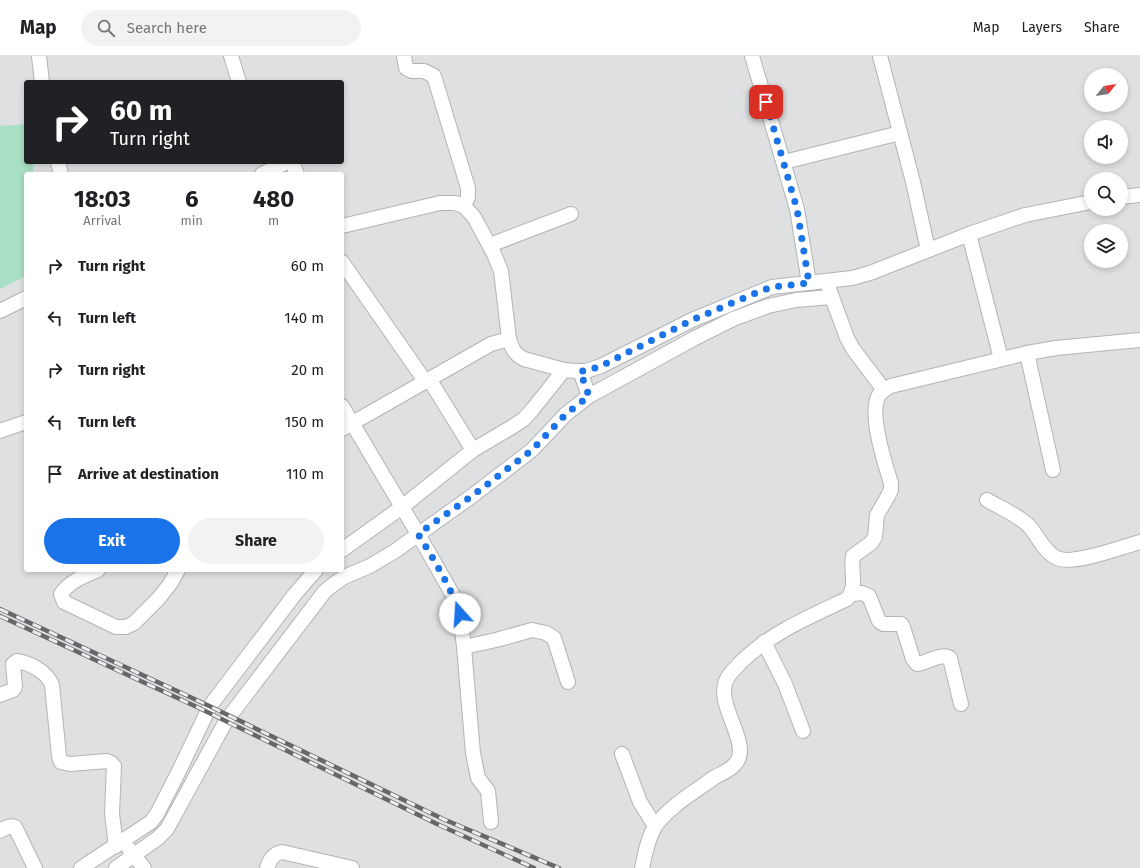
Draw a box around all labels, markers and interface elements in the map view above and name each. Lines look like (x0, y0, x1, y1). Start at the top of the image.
search box (81, 10, 361, 46)
text: Map (20, 16, 57, 39)
icon: search (95, 17, 117, 39)
text: Search here (127, 19, 207, 37)
text: Map (973, 19, 999, 36)
text: Layers (1021, 19, 1062, 36)
text: Share (1084, 19, 1120, 36)
north arrow (1084, 68, 1128, 112)
map controls (1084, 68, 1128, 268)
pin (749, 85, 783, 119)
icon: arrive (755, 91, 777, 113)
text: 60 m (110, 94, 172, 127)
icon: right (44, 96, 96, 148)
button: sound (1084, 120, 1128, 164)
text: Turn right (110, 128, 190, 150)
button: search (1084, 172, 1128, 216)
text: 18:03 (74, 185, 131, 213)
text: 6 (185, 185, 199, 213)
text: 480 (253, 185, 294, 213)
text: Arrival (83, 213, 121, 228)
text: min (181, 213, 203, 228)
text: m (268, 213, 279, 228)
button: layers (1084, 224, 1128, 268)
icon: right (44, 255, 66, 277)
text: Turn right (78, 257, 145, 275)
text: 60 m (291, 257, 324, 275)
icon: left (44, 307, 66, 329)
text: Turn left (78, 309, 136, 327)
text: 140 m (284, 309, 324, 327)
icon: right (44, 359, 66, 381)
text: Turn right (78, 361, 145, 379)
text: 20 m (291, 361, 324, 379)
icon: left (44, 411, 66, 433)
text: Turn left (78, 413, 136, 431)
text: 150 m (285, 413, 324, 431)
icon: arrive (44, 463, 66, 485)
text: Arrive at destination (78, 465, 219, 483)
text: 110 m (286, 465, 324, 483)
button: Exit (44, 518, 180, 564)
button: Share (188, 518, 324, 564)
position arrow (439, 593, 481, 635)

